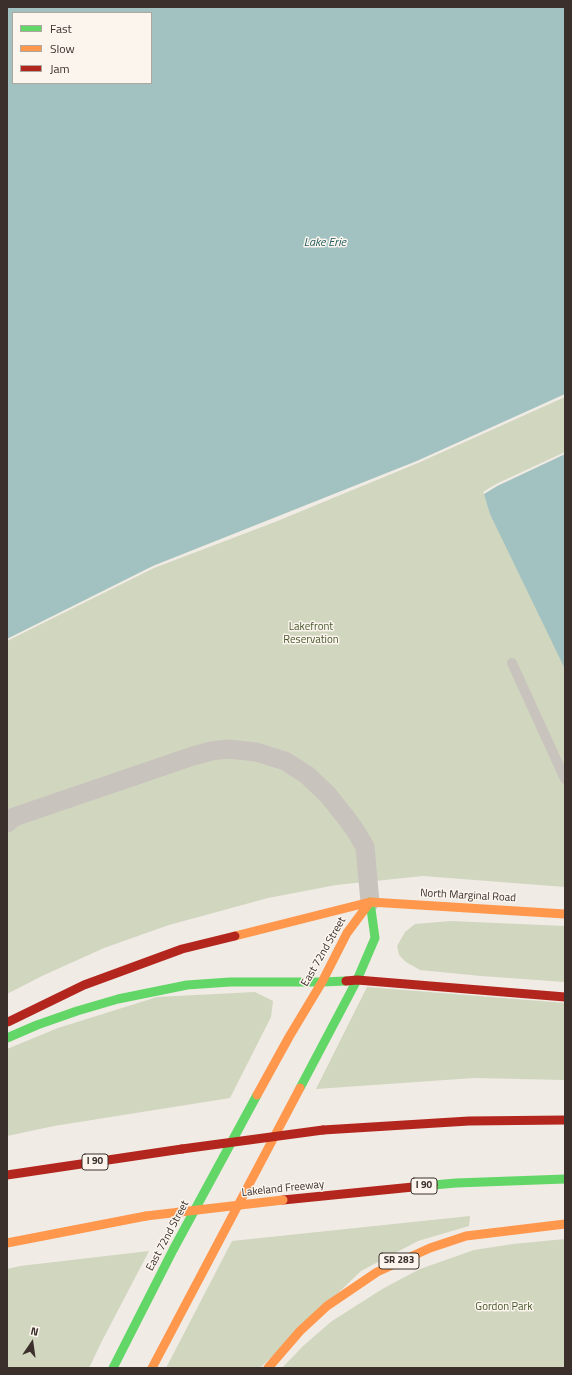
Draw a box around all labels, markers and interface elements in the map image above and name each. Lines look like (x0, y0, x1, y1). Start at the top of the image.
legend (12, 12, 152, 84)
text: Fast (50, 19, 72, 38)
text: Slow (50, 39, 75, 58)
text: Jam (50, 59, 70, 78)
water label: Lake Erie (304, 236, 346, 250)
park label: Lakefront Reservation (283, 620, 339, 646)
street label: North Marginal Road (420, 887, 516, 905)
street label: East 72nd Street (299, 915, 349, 989)
road number: I 90 (82, 1154, 108, 1170)
street label: Lakeland Freeway (241, 1178, 325, 1200)
road number: I 90 (411, 1178, 437, 1194)
street label: East 72nd Street (144, 1199, 192, 1273)
road number: SR 283 (379, 1253, 419, 1269)
park label: Gordon Park (475, 1300, 533, 1314)
north arrow (12, 1323, 52, 1363)
text: N (29, 1323, 40, 1340)

